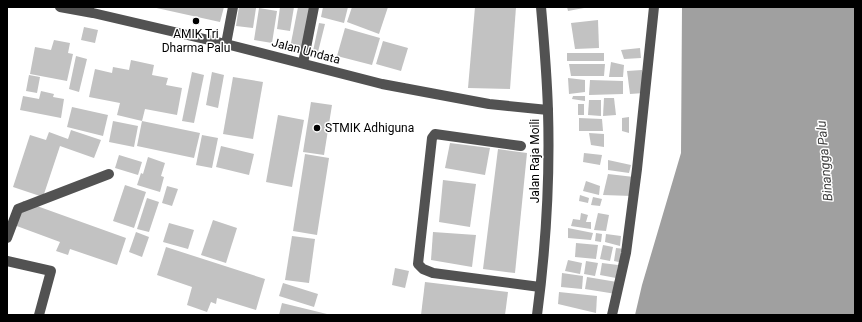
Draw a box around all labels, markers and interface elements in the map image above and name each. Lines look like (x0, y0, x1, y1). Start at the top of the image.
marker: AMIK Tri Dharma Palu (191, 16, 201, 26)
place label: AMIK Tri Dharma Palu (162, 27, 230, 55)
street label: Jalan Undata (270, 35, 342, 67)
street label: Jalan Raja Moili (528, 119, 542, 203)
water label: Binangga Palu (814, 120, 835, 202)
place label: STMIK Adhiguna (325, 121, 414, 135)
marker: STMIK Adhiguna (312, 123, 322, 133)

